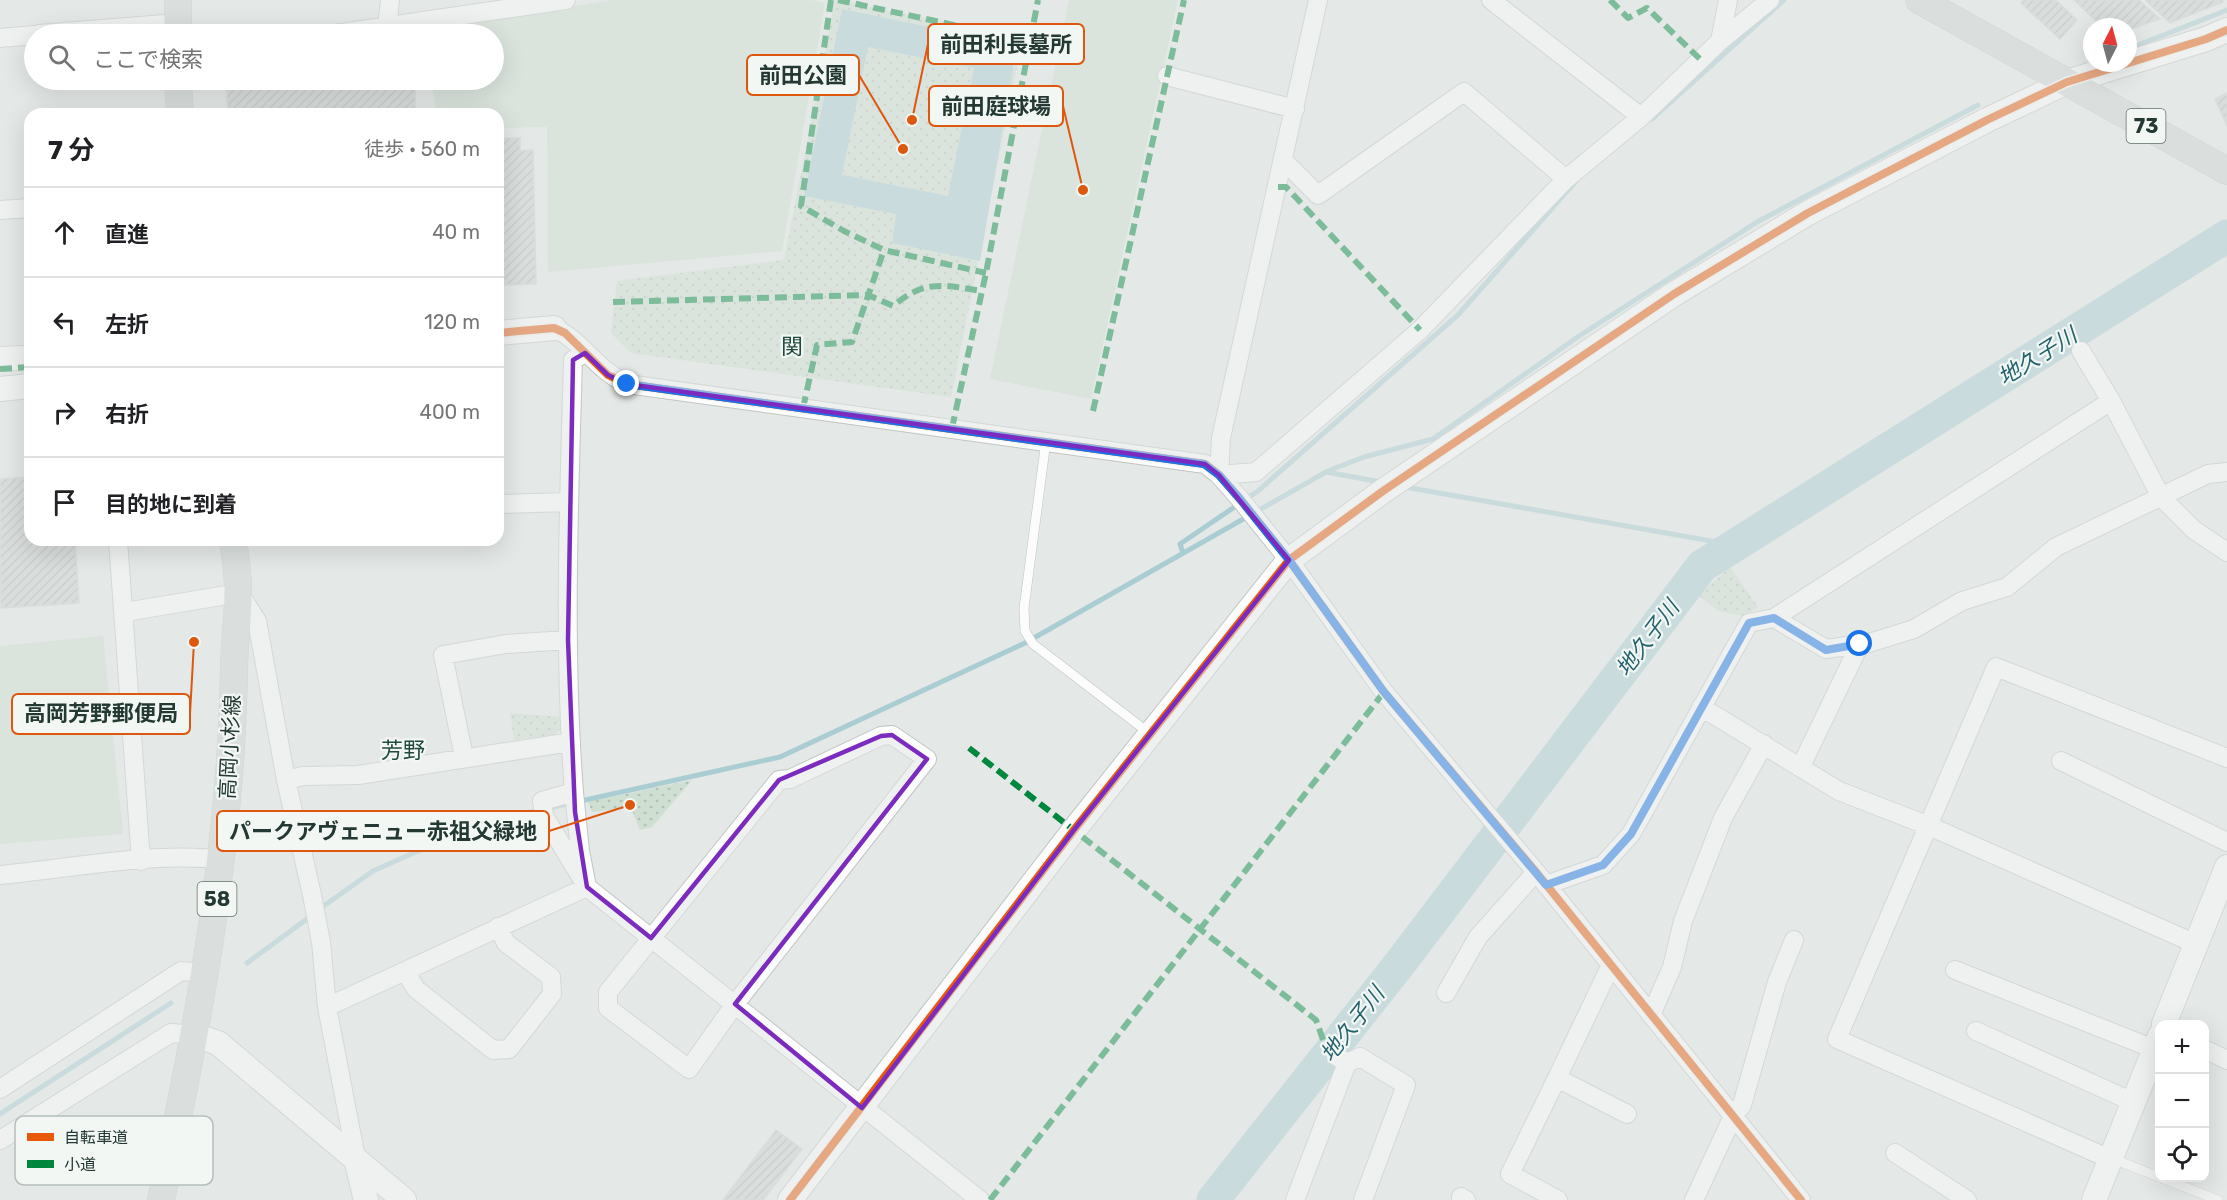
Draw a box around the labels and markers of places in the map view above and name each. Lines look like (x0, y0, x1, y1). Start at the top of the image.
callout: 前田利長墓所 (928, 24, 1084, 64)
callout: 前田公園 (747, 55, 859, 95)
callout: 前田庭球場 (929, 86, 1063, 126)
callout: 高岡芳野郵便局 (12, 694, 190, 734)
callout: パークアヴェニュー赤祖父緑地 (217, 811, 549, 851)

